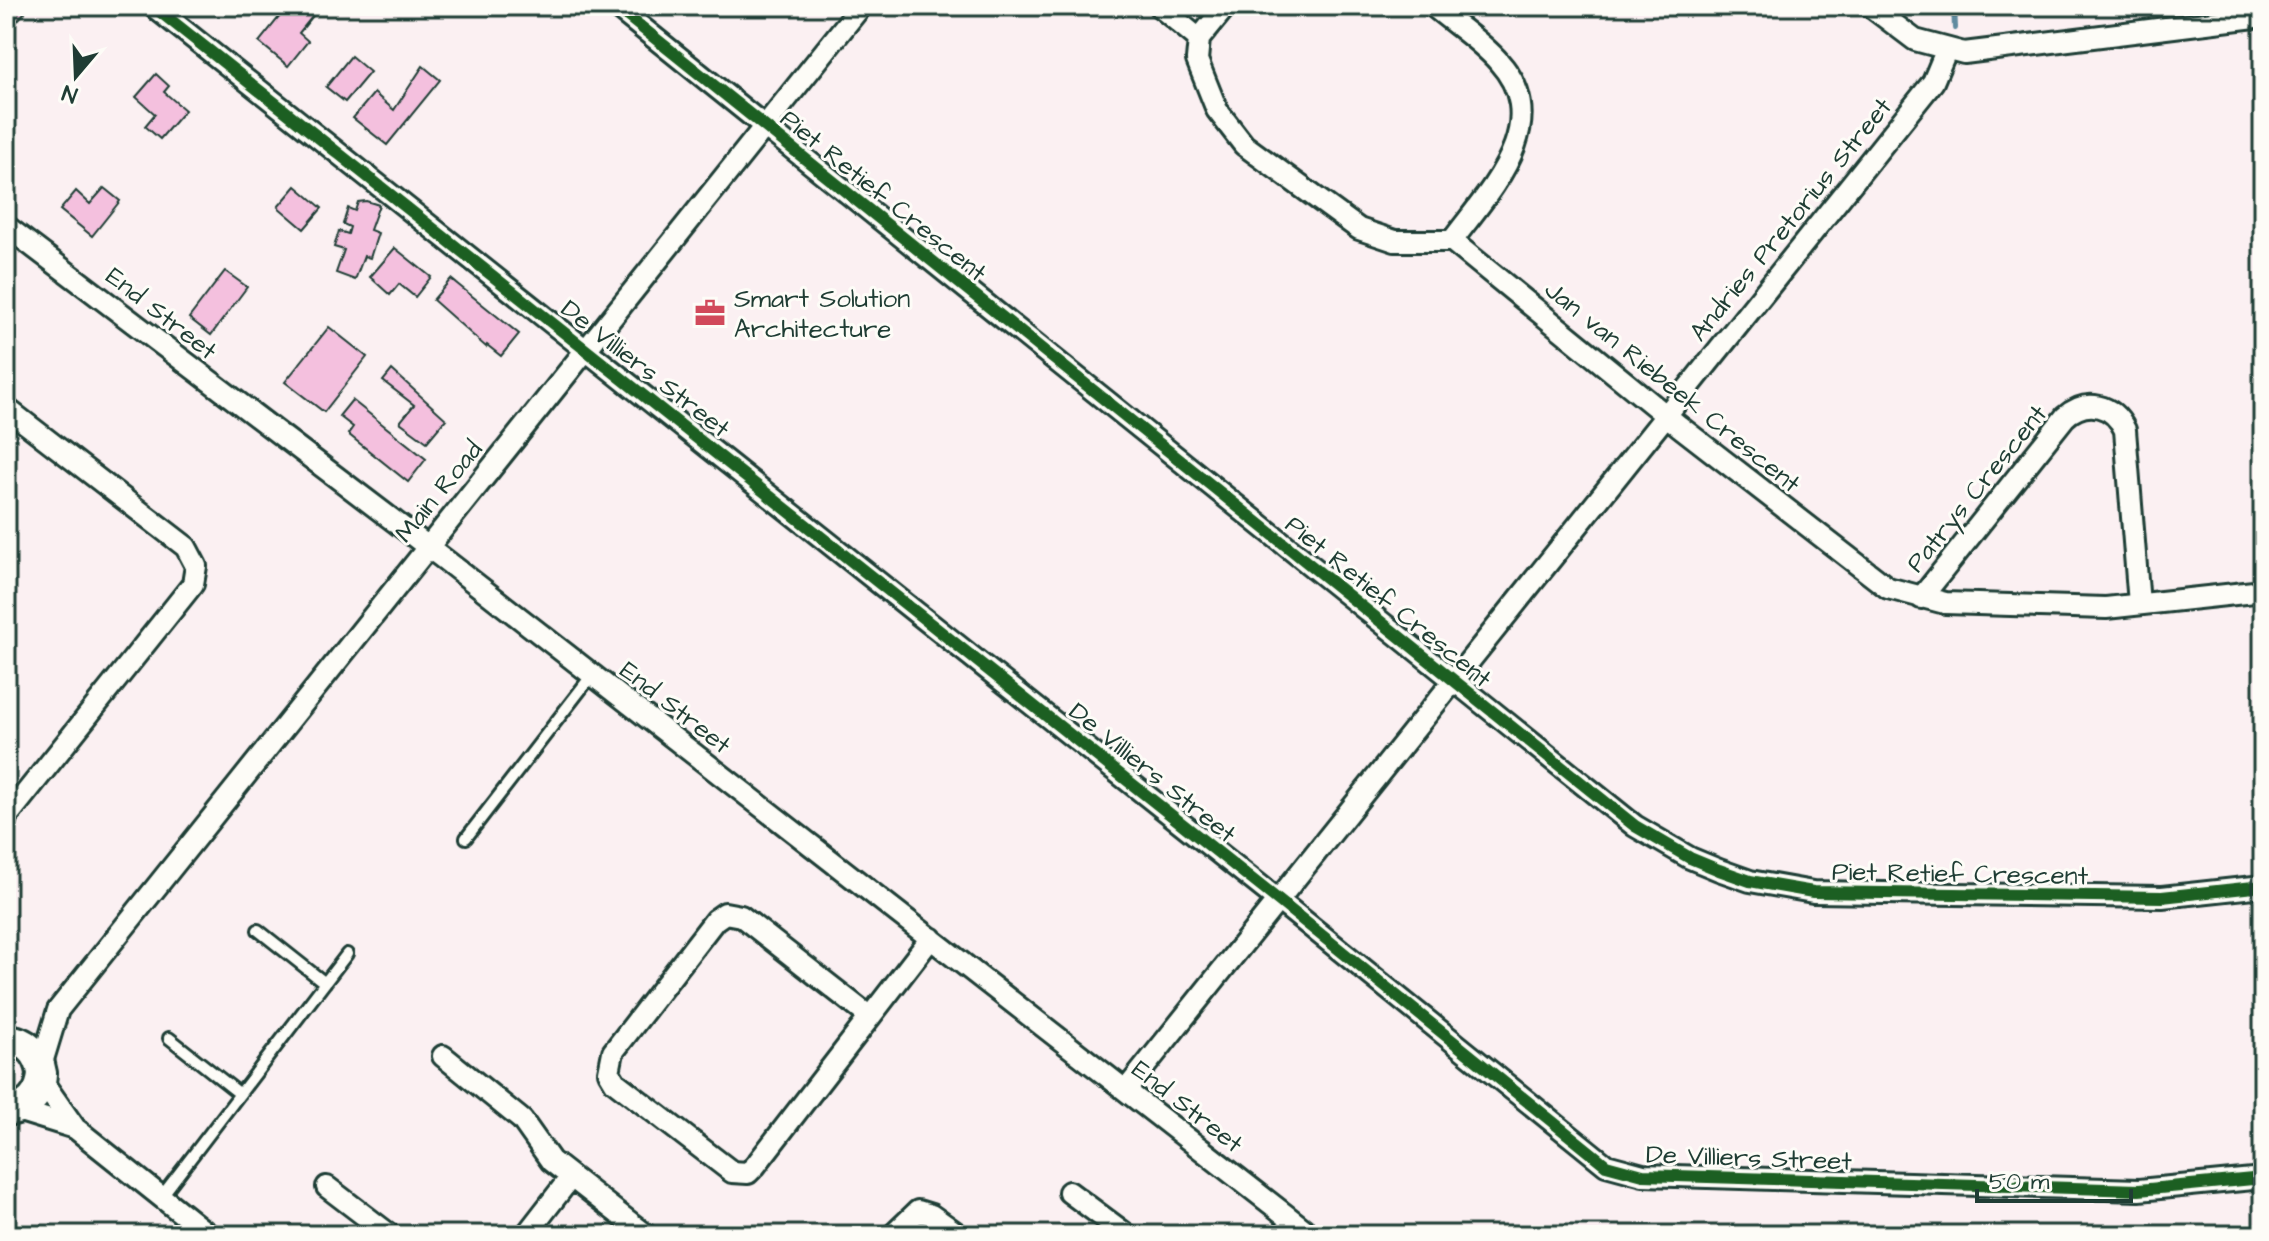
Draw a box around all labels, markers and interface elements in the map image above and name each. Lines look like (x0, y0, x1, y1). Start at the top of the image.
north arrow (36, 36, 116, 116)
text: N (58, 77, 82, 110)
street label: Andries Pretorius Street (1681, 90, 1901, 349)
street label: Piet Retief Crescent (772, 101, 995, 291)
street label: End Street (98, 259, 225, 369)
street label: Jan van Riebeek Crescent (1537, 272, 1808, 502)
place label: Smart Solution Architecture (734, 281, 910, 347)
street label: De Villiers Street (553, 291, 738, 447)
office icon: Smart Solution Architecture (693, 296, 727, 330)
street label: Patrys Crescent (1898, 397, 2058, 581)
street label: Main Road (386, 433, 491, 550)
street label: Piet Retief Crescent (1277, 507, 1500, 697)
street label: End Street (612, 653, 739, 763)
street label: De Villiers Street (1061, 694, 1244, 852)
street label: Piet Retief Crescent (1832, 854, 2089, 894)
street label: End Street (1124, 1052, 1251, 1162)
street label: De Villiers Street (1646, 1136, 1853, 1180)
scale bar (1977, 1153, 2131, 1203)
text: 50 m (1989, 1165, 2050, 1199)

